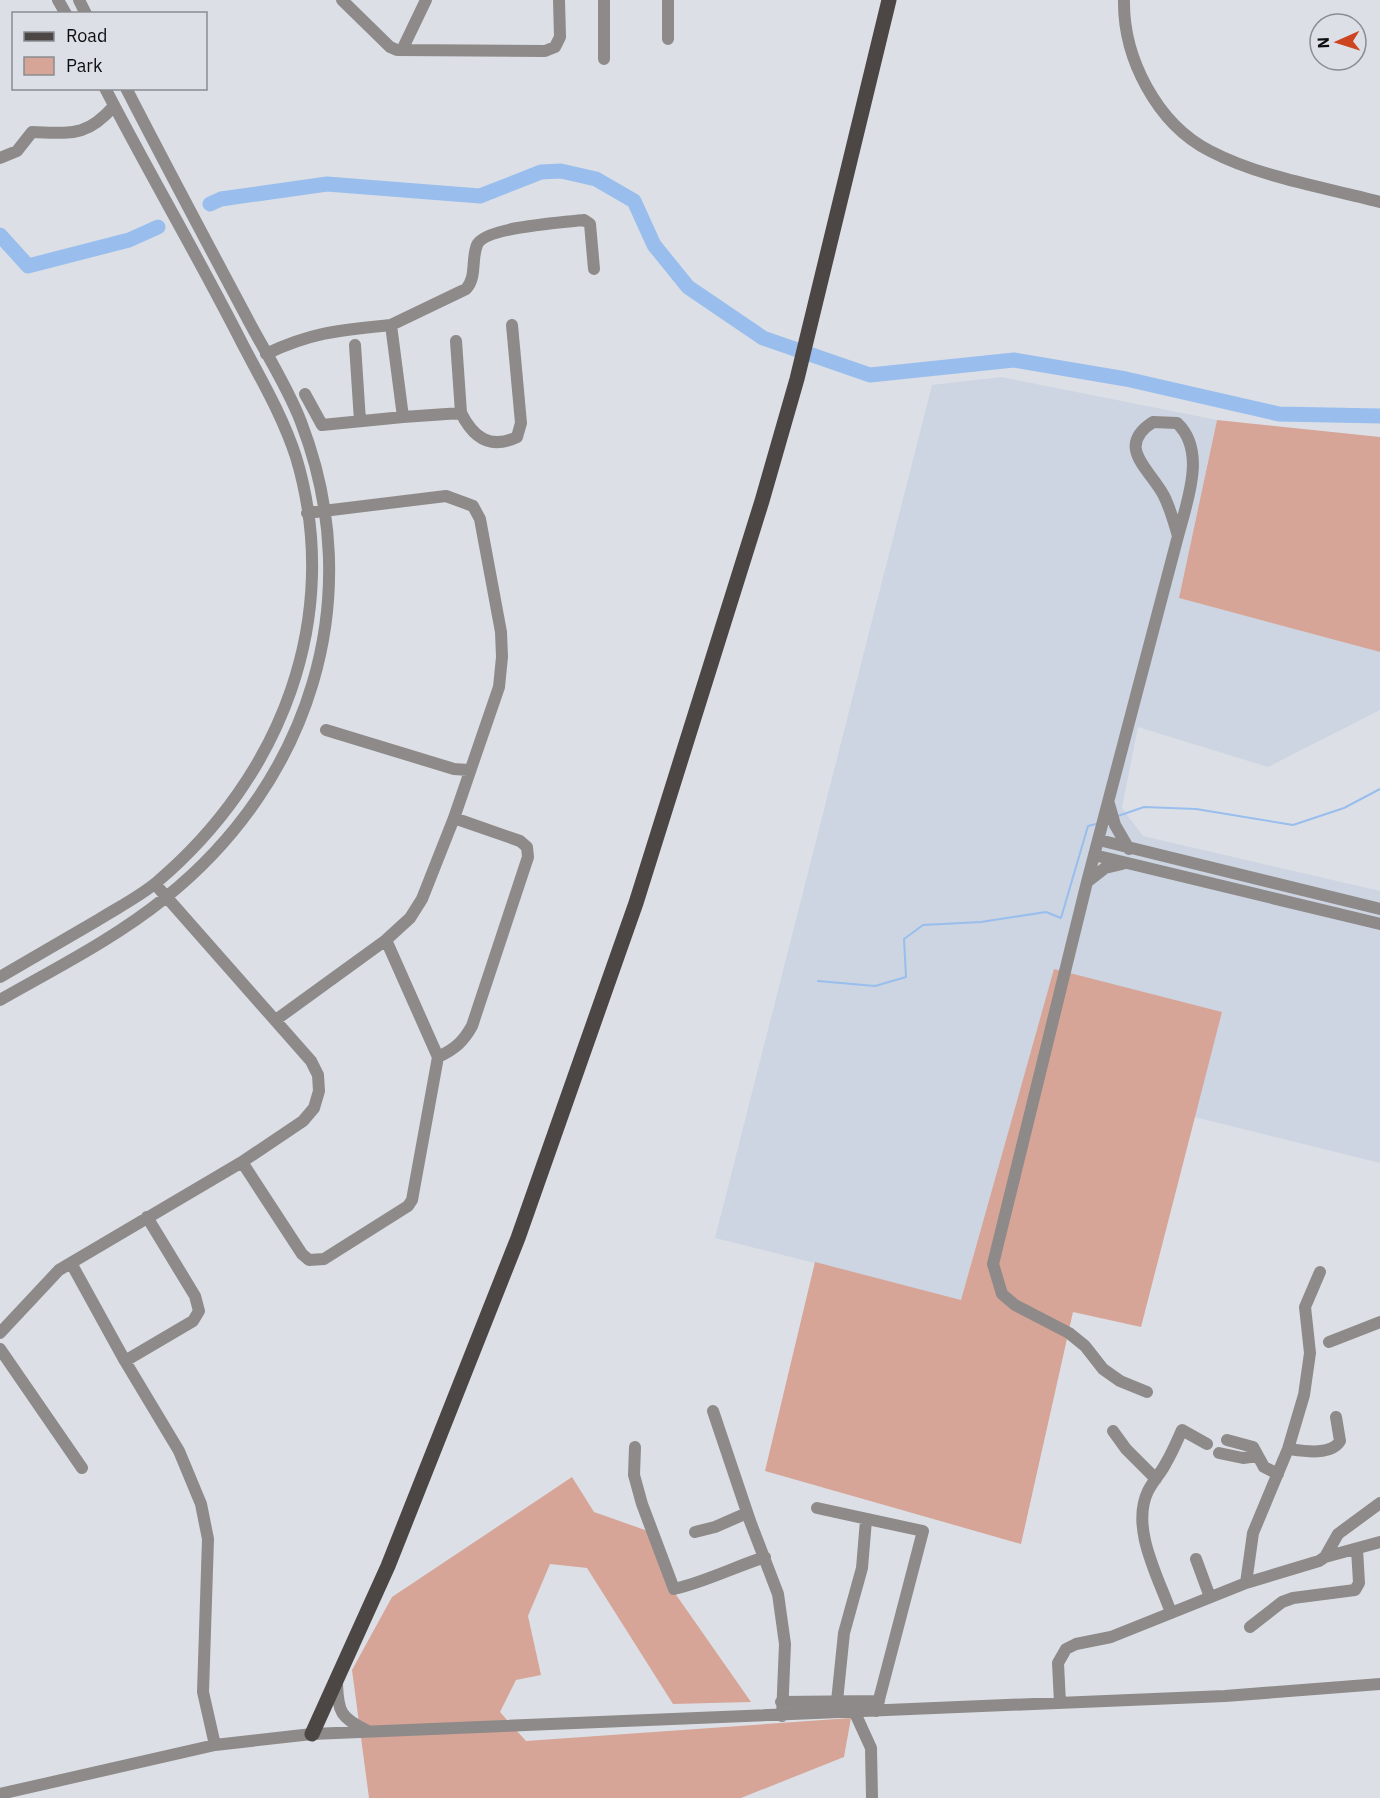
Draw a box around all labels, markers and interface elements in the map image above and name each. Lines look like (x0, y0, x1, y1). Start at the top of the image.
legend (12, 12, 207, 90)
north arrow (1308, 12, 1368, 72)
text: Road (66, 24, 107, 47)
text: N (1313, 36, 1333, 49)
text: Park (66, 54, 103, 77)

